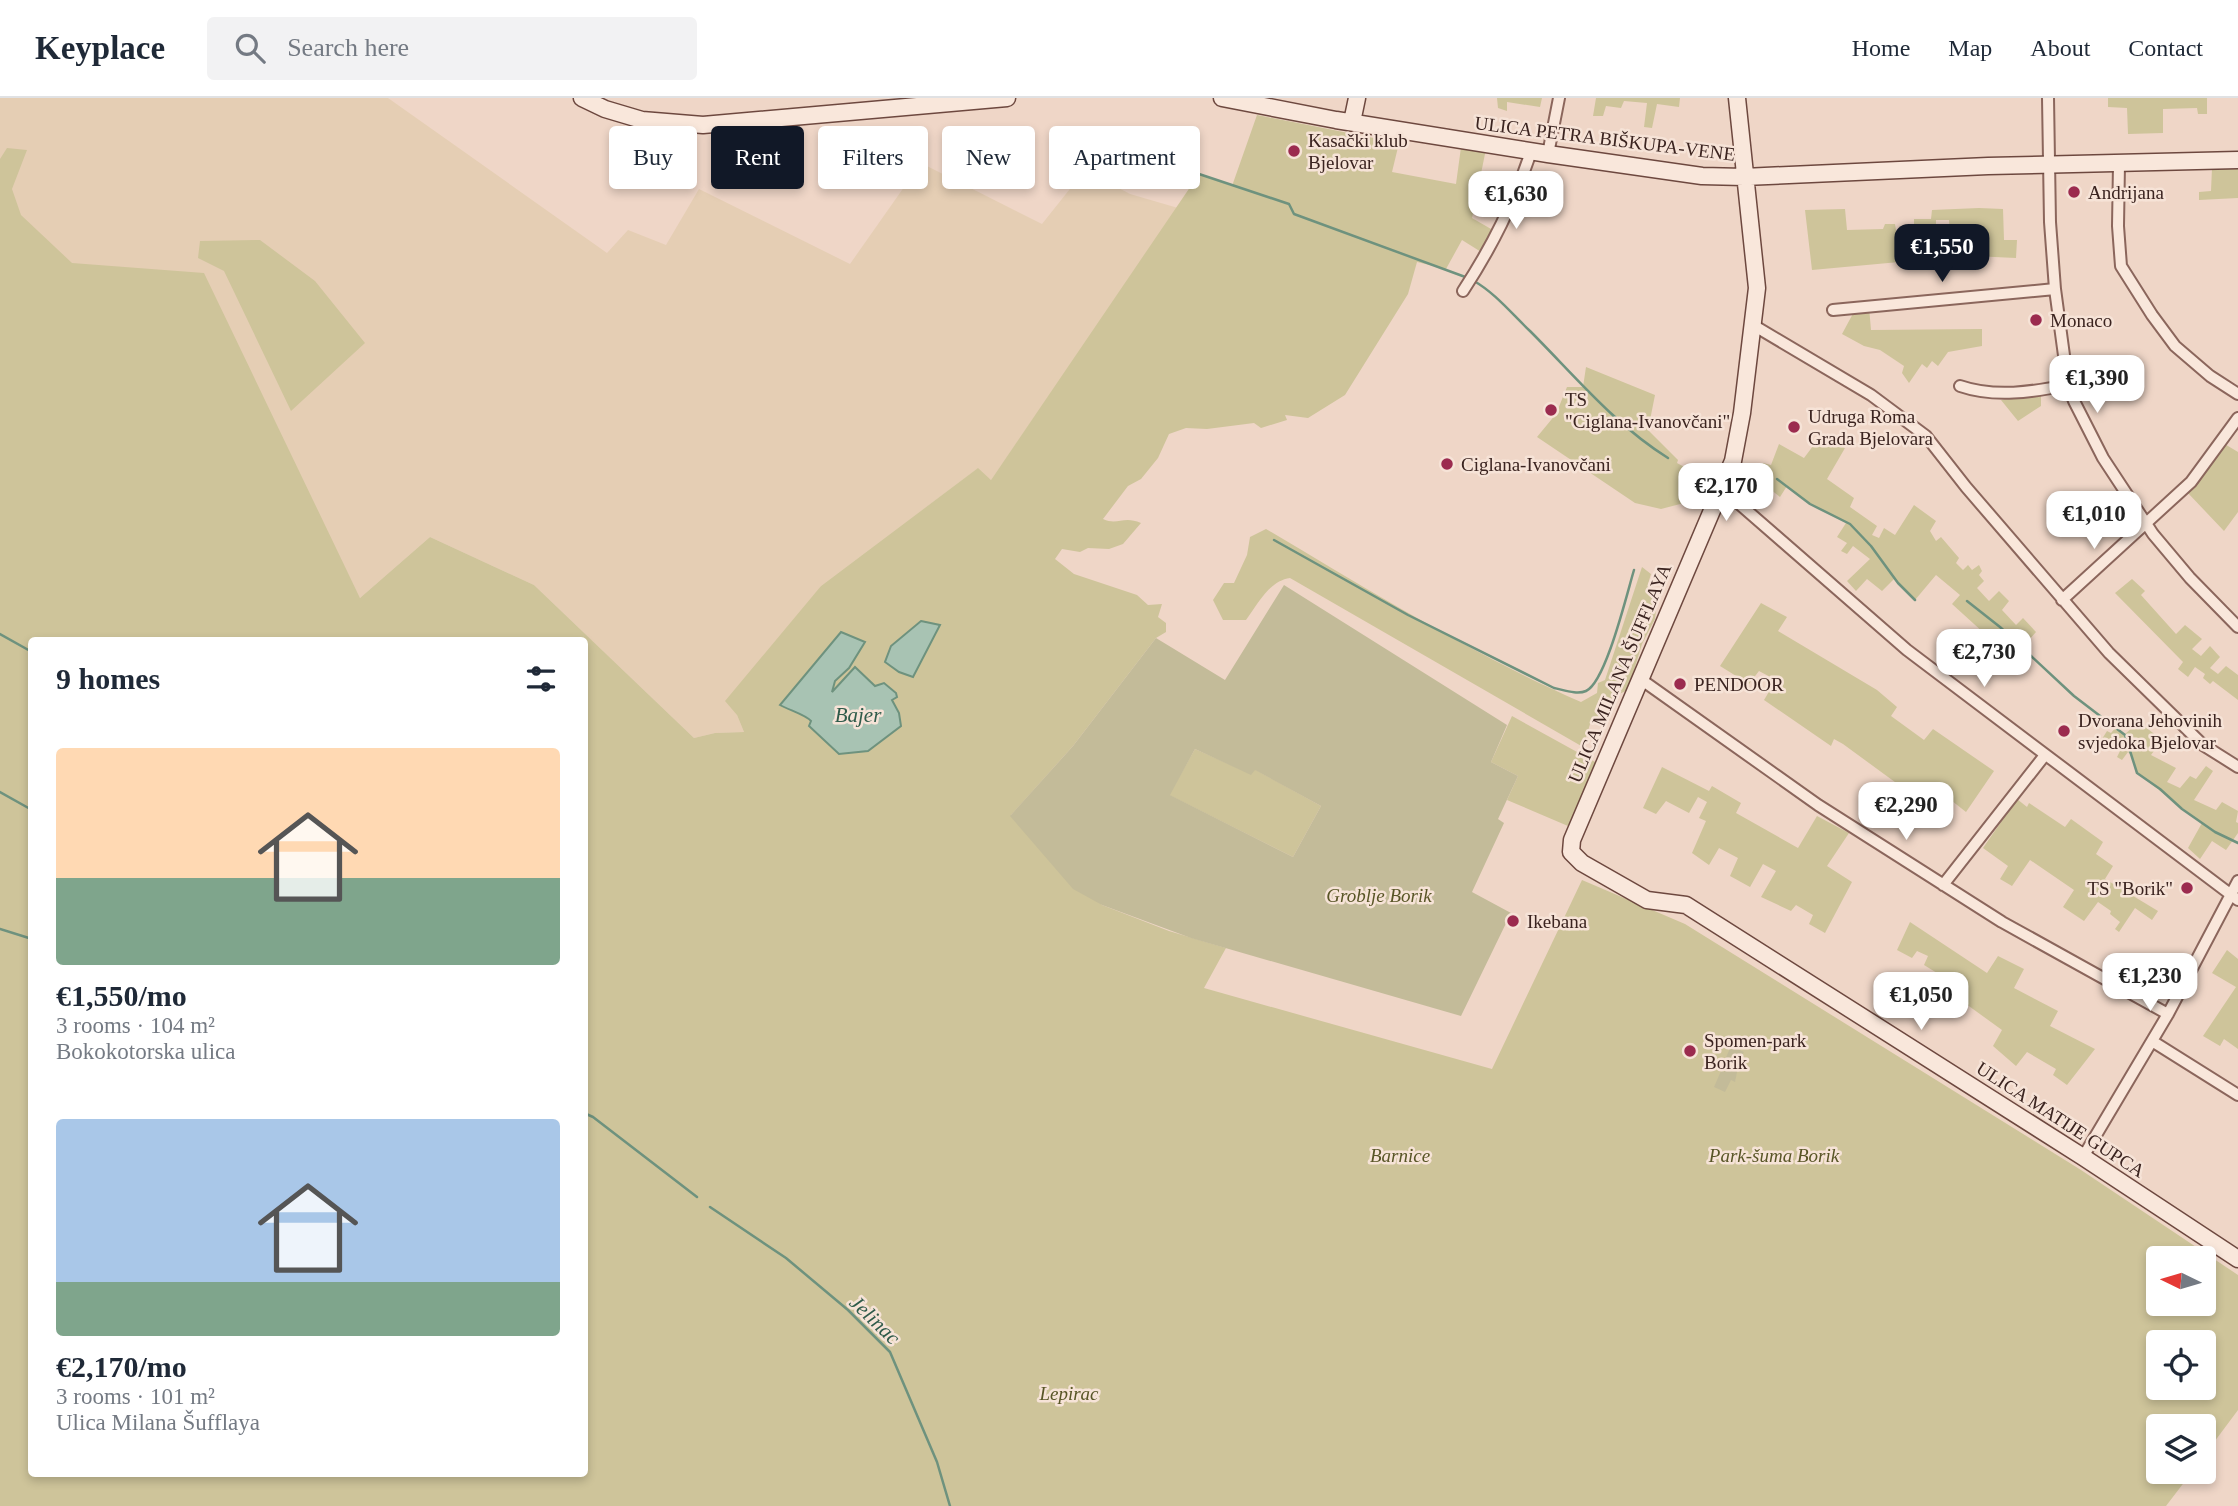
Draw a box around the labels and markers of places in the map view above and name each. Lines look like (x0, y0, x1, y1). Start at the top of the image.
place label: Kasački klub Bjelovar (1308, 130, 1408, 173)
marker: Kasački klub Bjelovar (1286, 143, 1302, 159)
pin: €1,630 (1459, 172, 1573, 231)
place label: Andrijana (2088, 182, 2165, 203)
marker: Andrijana (2066, 184, 2082, 200)
pin: €1,550 (1885, 225, 1999, 284)
place label: Monaco (2050, 310, 2112, 331)
marker: Monaco (2028, 312, 2044, 328)
pin: €1,390 (2040, 356, 2154, 415)
place label: TS "Ciglana-Ivanovčani" (1565, 389, 1730, 432)
marker: TS "Ciglana-Ivanovčani" (1543, 402, 1559, 418)
place label: Udruga Roma Grada Bjelovara (1808, 406, 1934, 449)
marker: Udruga Roma Grada Bjelovara (1786, 419, 1802, 435)
place label: Ciglana-Ivanovčani (1461, 454, 1611, 475)
marker: Ciglana-Ivanovčani (1439, 456, 1455, 472)
pin: €2,170 (1669, 464, 1783, 523)
pin: €1,010 (2037, 491, 2151, 551)
pin: €2,730 (1927, 630, 2041, 689)
place label: PENDOOR (1694, 674, 1784, 695)
marker: PENDOOR (1672, 676, 1688, 692)
place label: Dvorana Jehovinih svjedoka Bjelovar (2078, 710, 2223, 753)
marker: Dvorana Jehovinih svjedoka Bjelovar (2056, 723, 2072, 739)
pin: €2,290 (1849, 782, 1963, 842)
place label: TS "Borik" (2087, 878, 2173, 899)
marker: TS "Borik" (2179, 880, 2195, 896)
place label: Ikebana (1527, 911, 1588, 932)
marker: Ikebana (1505, 913, 1521, 929)
pin: €1,230 (2093, 954, 2207, 1013)
pin: €1,050 (1864, 972, 1978, 1032)
place label: Spomen-park Borik (1704, 1030, 1807, 1073)
marker: Spomen-park Borik (1682, 1043, 1698, 1059)

